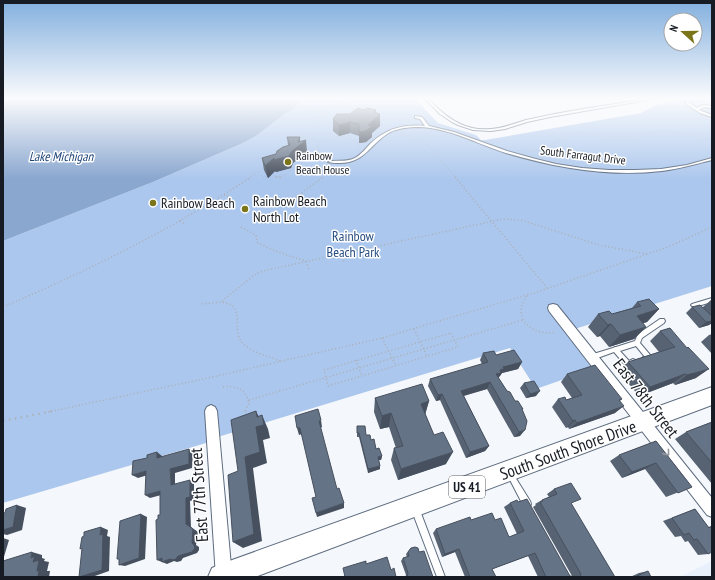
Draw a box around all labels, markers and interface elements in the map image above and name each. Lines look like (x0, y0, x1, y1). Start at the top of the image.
north arrow (663, 12, 703, 52)
text: N (666, 23, 681, 34)
street label: South Farragut Drive (539, 142, 627, 168)
water label: Lake Michigan (29, 148, 94, 165)
place label: Rainbow Beach House (296, 148, 349, 177)
marker: Rainbow Beach House (283, 157, 293, 167)
place label: Rainbow Beach North Lot (253, 192, 327, 226)
place label: Rainbow Beach (161, 194, 235, 212)
marker: Rainbow Beach (148, 198, 158, 208)
marker: Rainbow Beach North Lot (240, 204, 250, 214)
park label: Rainbow Beach Park (327, 227, 380, 261)
street label: East 78th Street (608, 354, 684, 442)
street label: South South Shore Drive (497, 415, 639, 485)
street label: East 77th Street (185, 447, 213, 543)
one-way arrow (662, 449, 669, 456)
road number: US 41 (449, 476, 485, 498)

